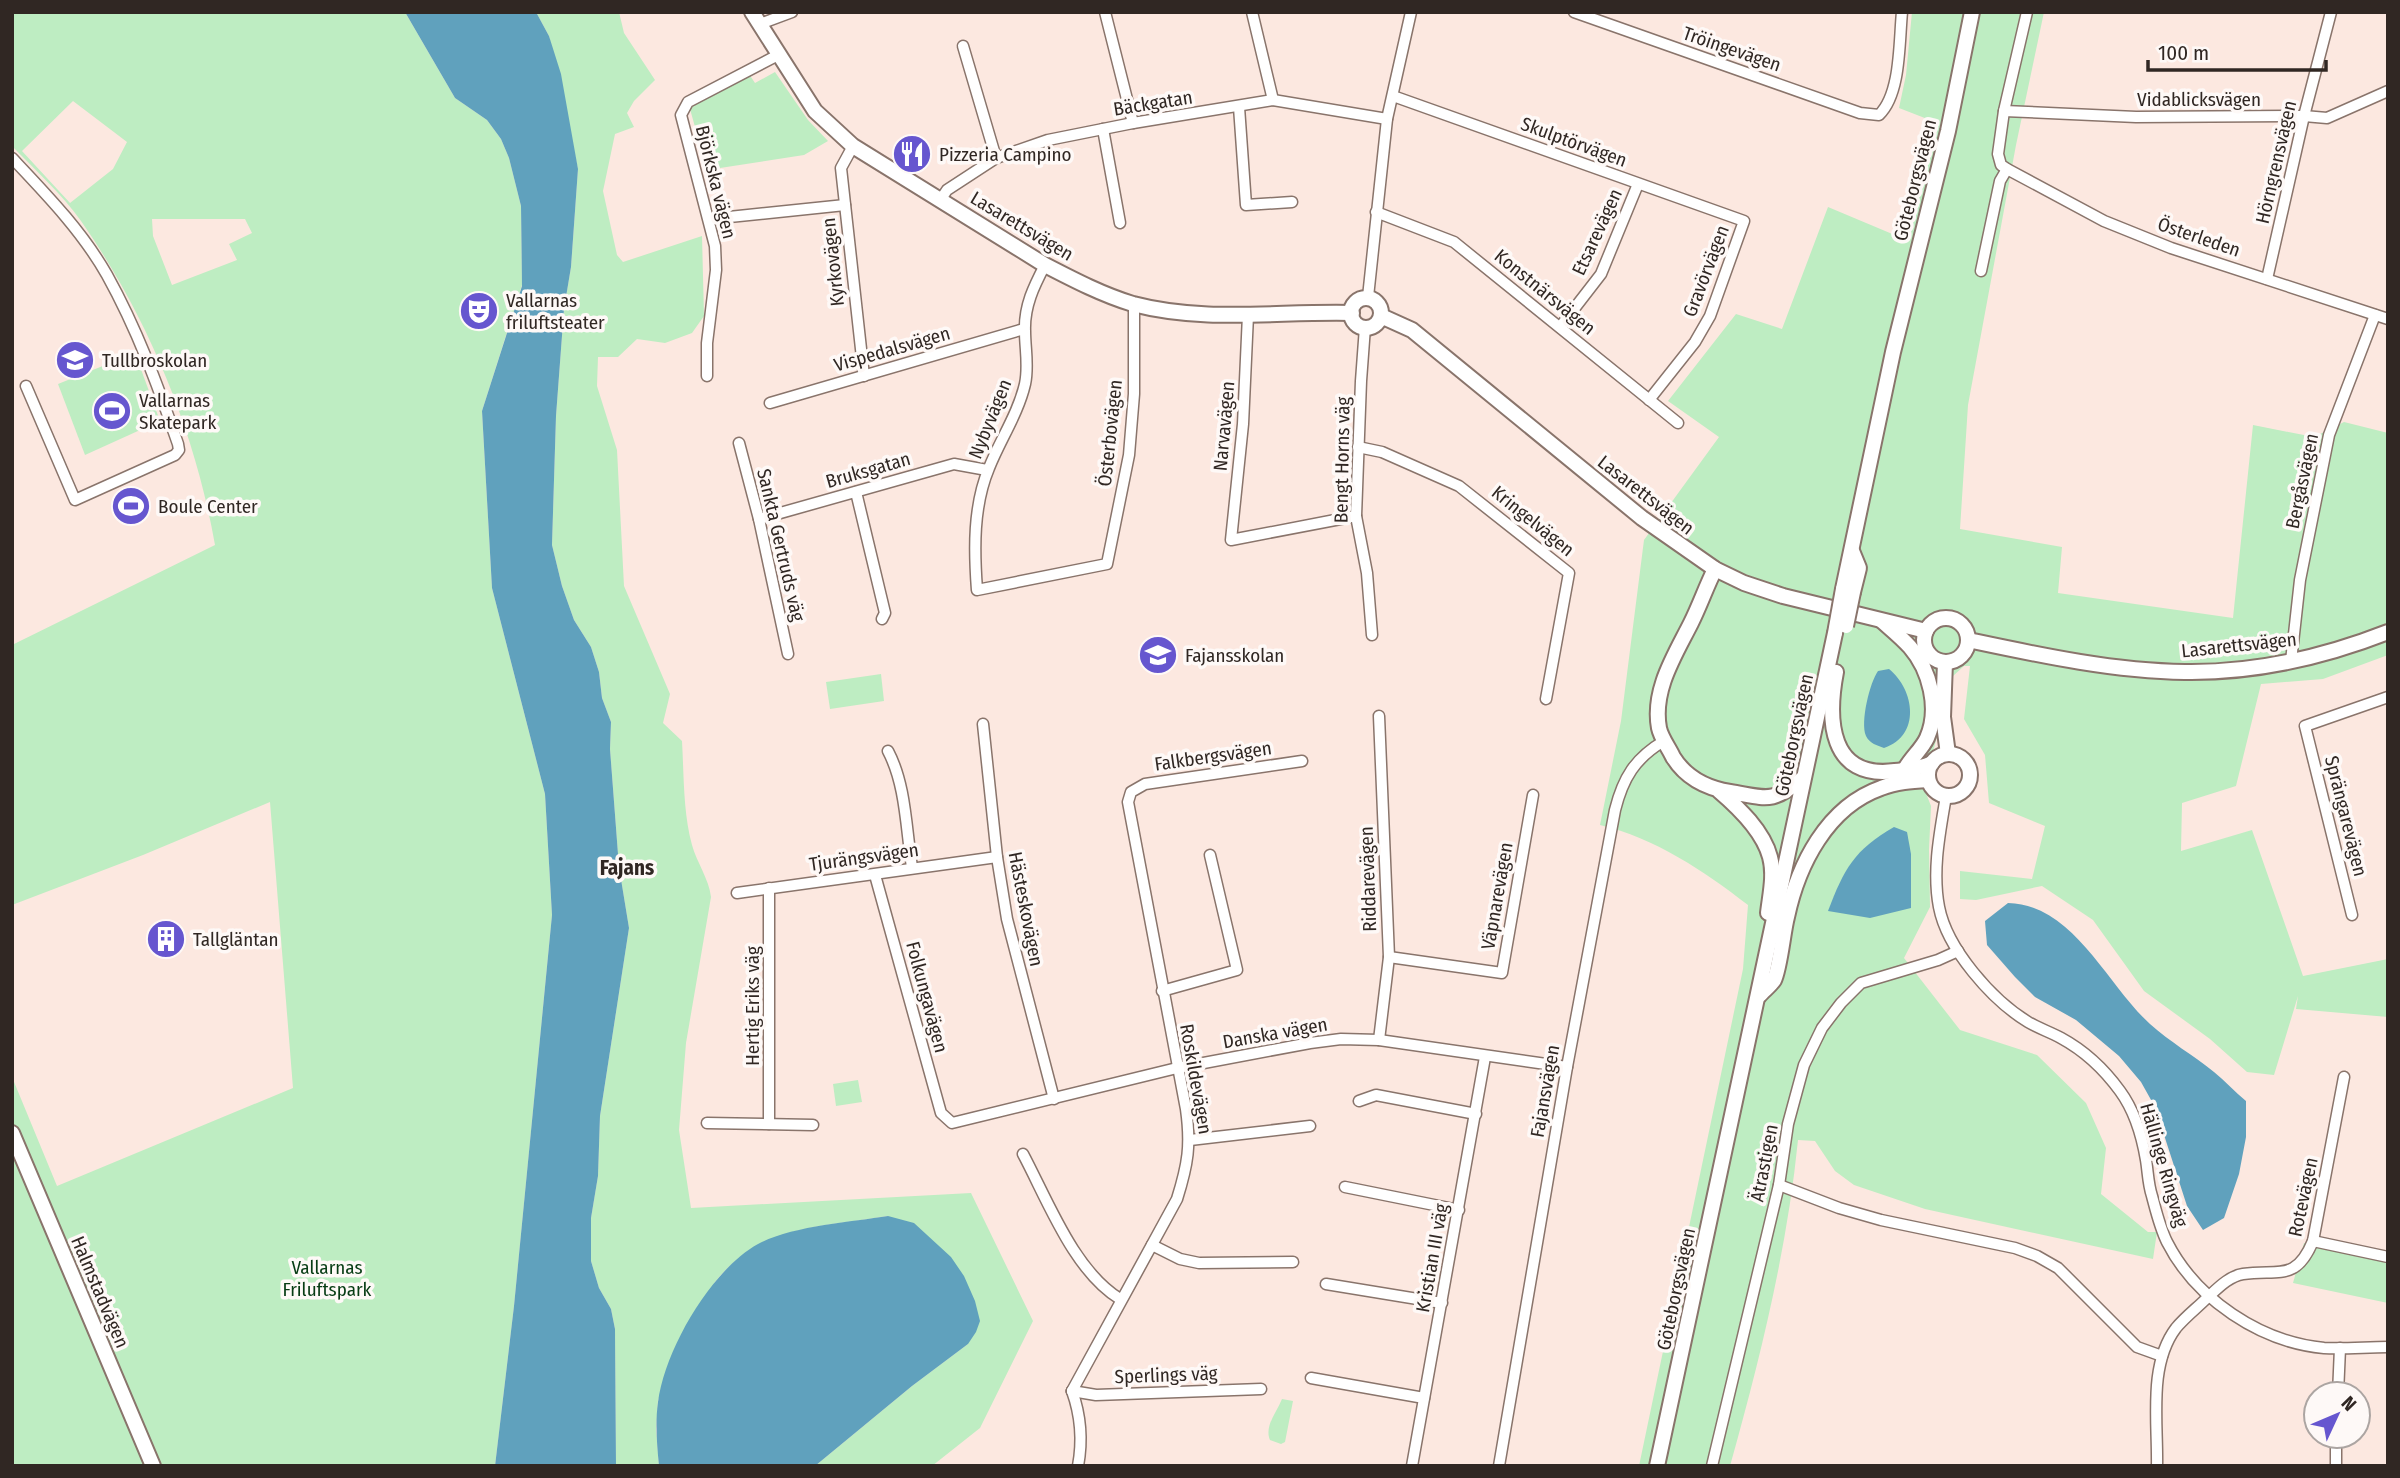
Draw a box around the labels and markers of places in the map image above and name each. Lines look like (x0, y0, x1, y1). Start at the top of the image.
restaurant icon: Pizzeria Campino (891, 133, 933, 175)
place label: Pizzeria Campino (939, 143, 1071, 166)
place label: Vallarnas friluftsteater (506, 289, 605, 334)
theatre icon: Vallarnas friluftsteater (458, 290, 500, 332)
school or university icon: Tullbroskolan (54, 339, 96, 381)
place label: Tullbroskolan (102, 349, 207, 372)
place label: Vallarnas Skatepark (139, 389, 216, 434)
sports icon: Vallarnas Skatepark (91, 390, 133, 432)
sports icon: Boule Center (110, 485, 152, 527)
place label: Boule Center (158, 495, 258, 518)
school or university icon: Fajansskolan (1137, 634, 1179, 676)
place label: Fajansskolan (1185, 644, 1284, 667)
building icon: Tallgläntan (145, 918, 187, 960)
place label: Tallgläntan (193, 928, 279, 951)

